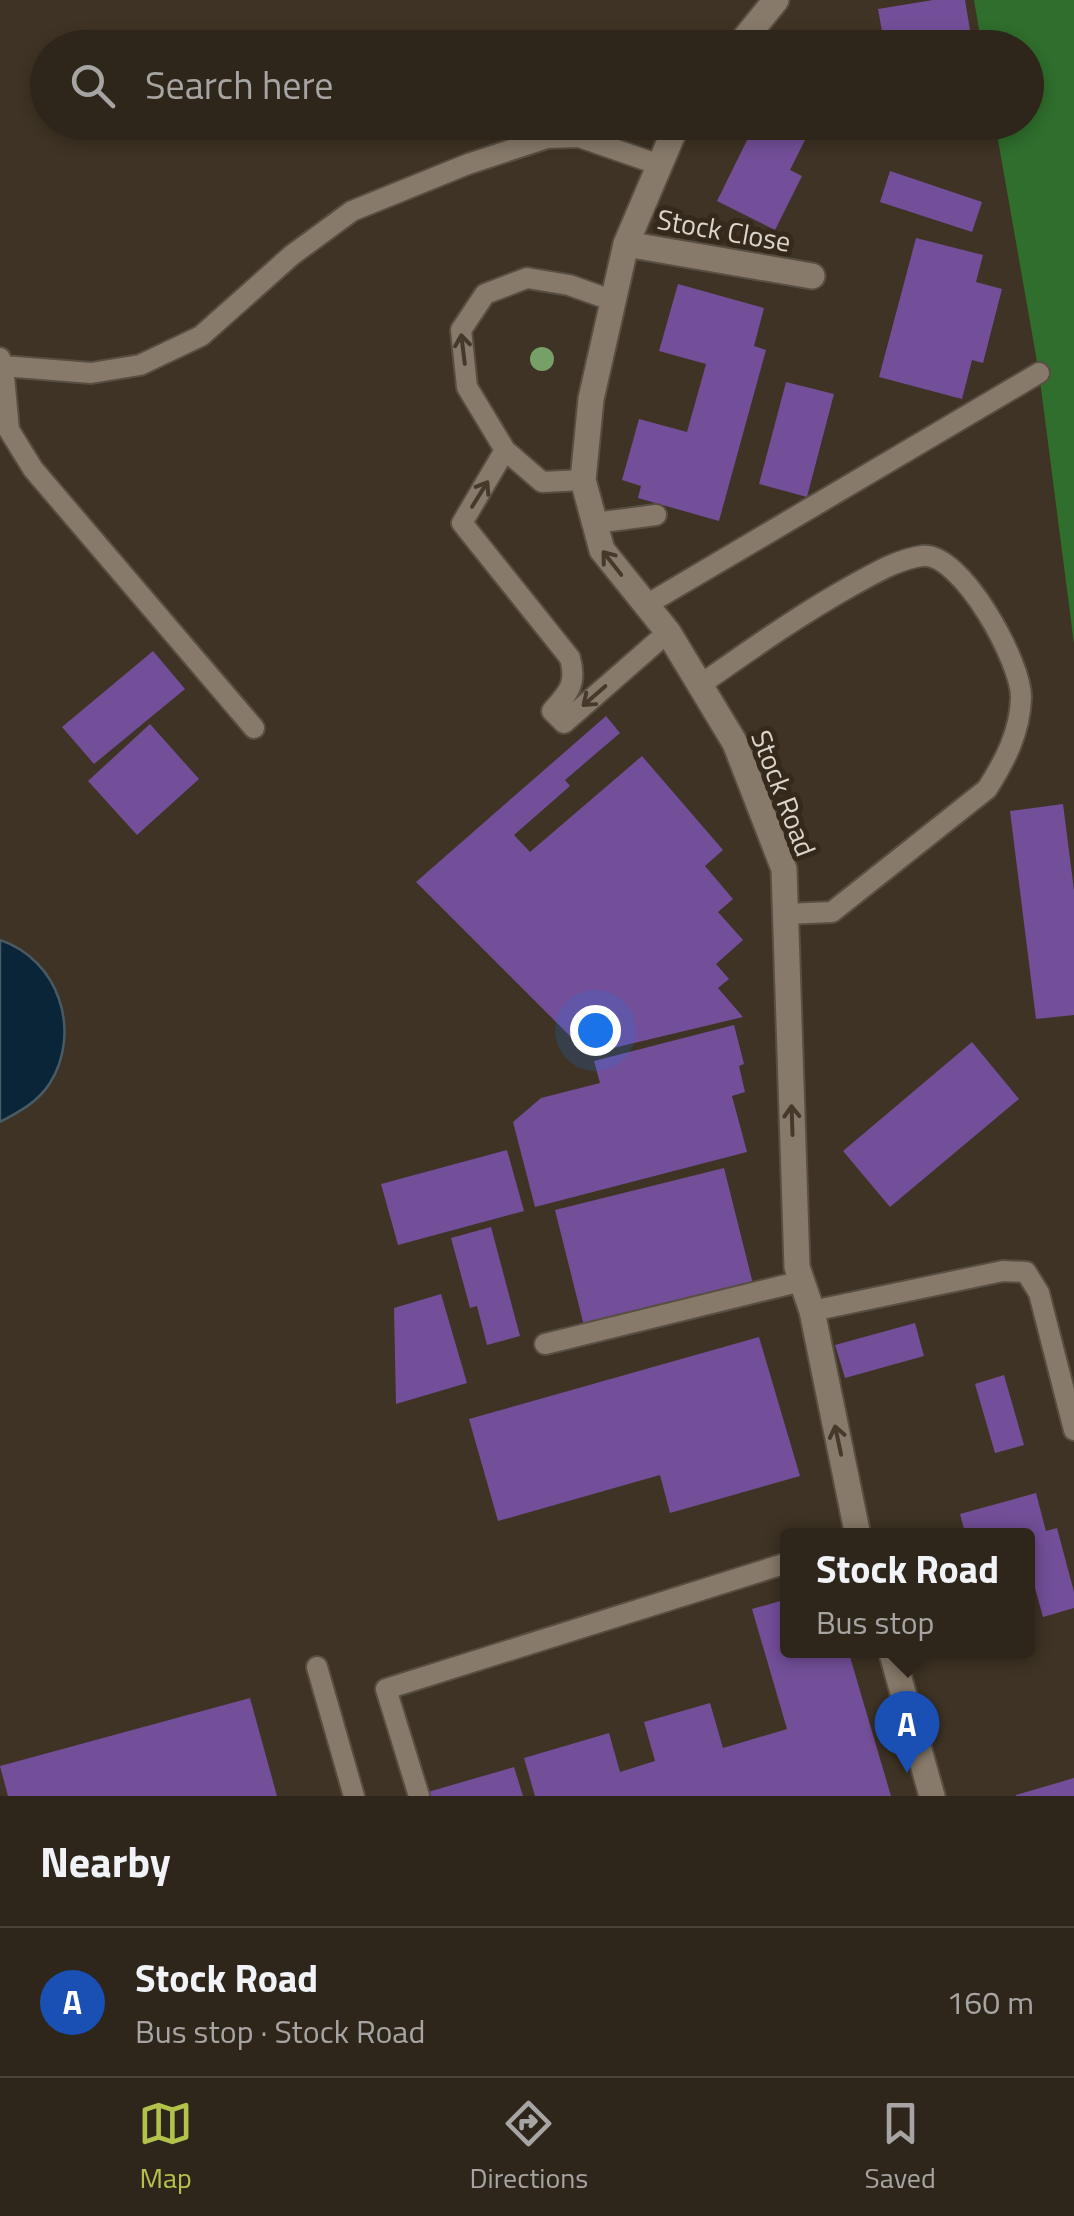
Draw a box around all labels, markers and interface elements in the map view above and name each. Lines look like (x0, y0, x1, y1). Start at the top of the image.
search box (30, 30, 1044, 140)
text: Search here (145, 56, 333, 114)
icon: search (65, 58, 120, 113)
street label: Stock Close (654, 197, 794, 263)
one-way arrow (453, 333, 472, 365)
one-way arrow (469, 480, 490, 509)
one-way arrow (602, 550, 623, 577)
one-way arrow (582, 685, 607, 708)
street label: Stock Road (740, 724, 828, 862)
your location (570, 1005, 621, 1056)
one-way arrow (783, 1105, 802, 1137)
one-way arrow (828, 1425, 847, 1457)
popup (780, 1528, 1035, 1658)
text: Stock Road (816, 1540, 999, 1598)
text: Bus stop (816, 1598, 934, 1646)
pin: A (874, 1690, 940, 1773)
text: Nearby (40, 1829, 171, 1893)
text: Stock Road (135, 1949, 318, 2007)
text: A (63, 1978, 82, 2026)
text: 160 m (946, 1978, 1034, 2026)
text: Bus stop · Stock Road (135, 2007, 425, 2055)
tab: Map (138, 2096, 193, 2199)
tab: Directions (469, 2096, 588, 2199)
tab: Saved (865, 2096, 936, 2199)

